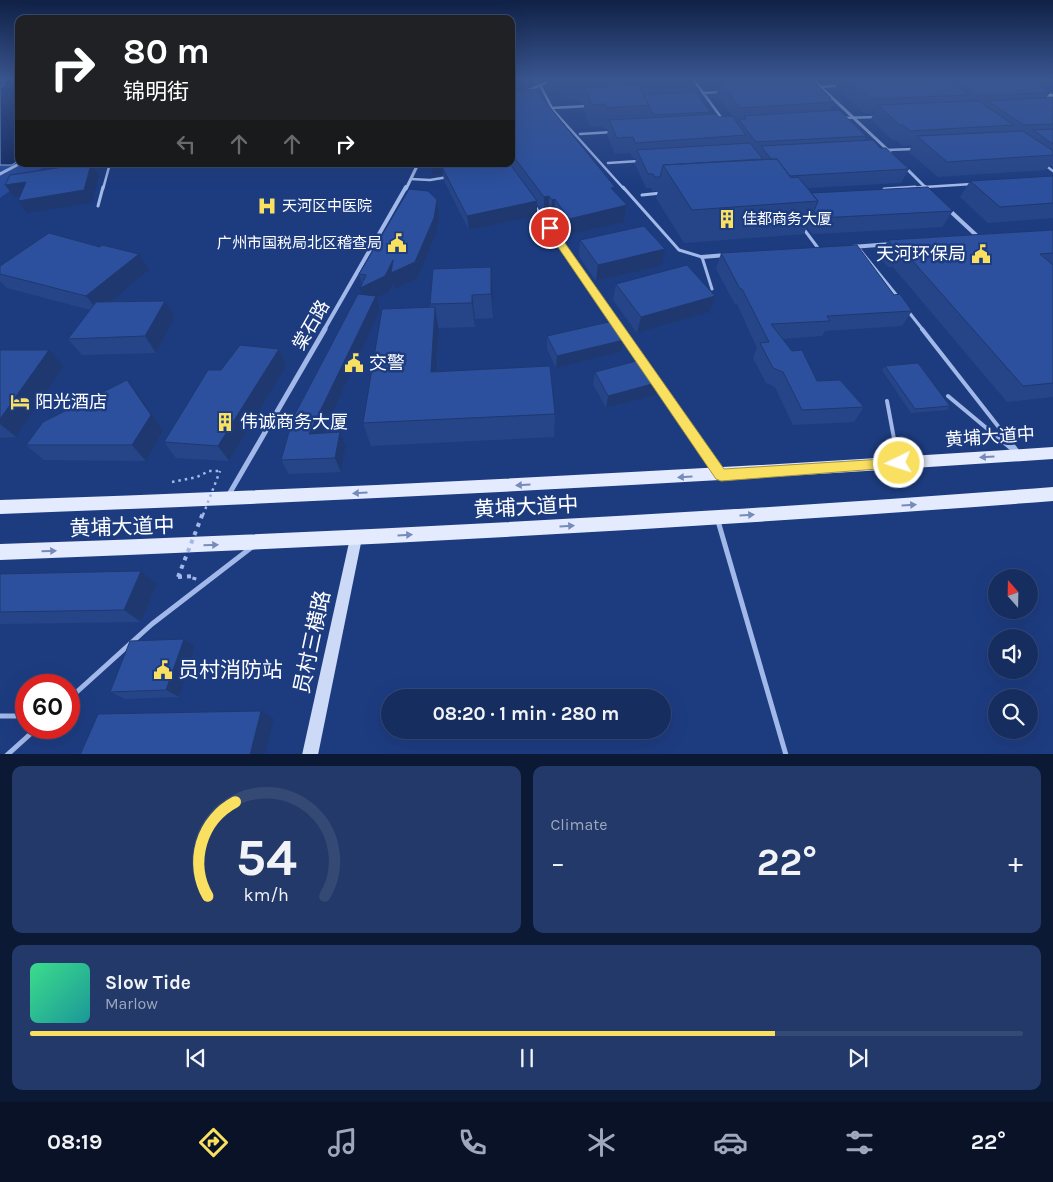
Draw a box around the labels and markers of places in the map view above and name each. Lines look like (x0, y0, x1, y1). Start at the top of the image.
hospital icon: 天河区中医院 (256, 195, 278, 217)
place label: 天河区中医院 (282, 197, 372, 215)
pin (529, 207, 571, 249)
building icon: 佳都商务大厦 (716, 208, 738, 230)
place label: 佳都商务大厦 (742, 210, 832, 228)
public building icon: 广州市国税局北区稽查局 (386, 232, 408, 254)
place label: 广州市国税局北区稽查局 (217, 234, 382, 252)
place label: 天河环保局 (876, 243, 966, 265)
public building icon: 天河环保局 (970, 243, 992, 265)
public building icon: 交警 (343, 352, 365, 374)
place label: 交警 (369, 352, 405, 374)
hotel icon: 阳光酒店 (9, 391, 31, 413)
place label: 阳光酒店 (35, 391, 107, 413)
building icon: 伟诚商务大厦 (214, 411, 236, 433)
place label: 伟诚商务大厦 (240, 411, 348, 433)
place label: 员村消防站 (178, 658, 283, 682)
public building icon: 员村消防站 (152, 659, 174, 681)

